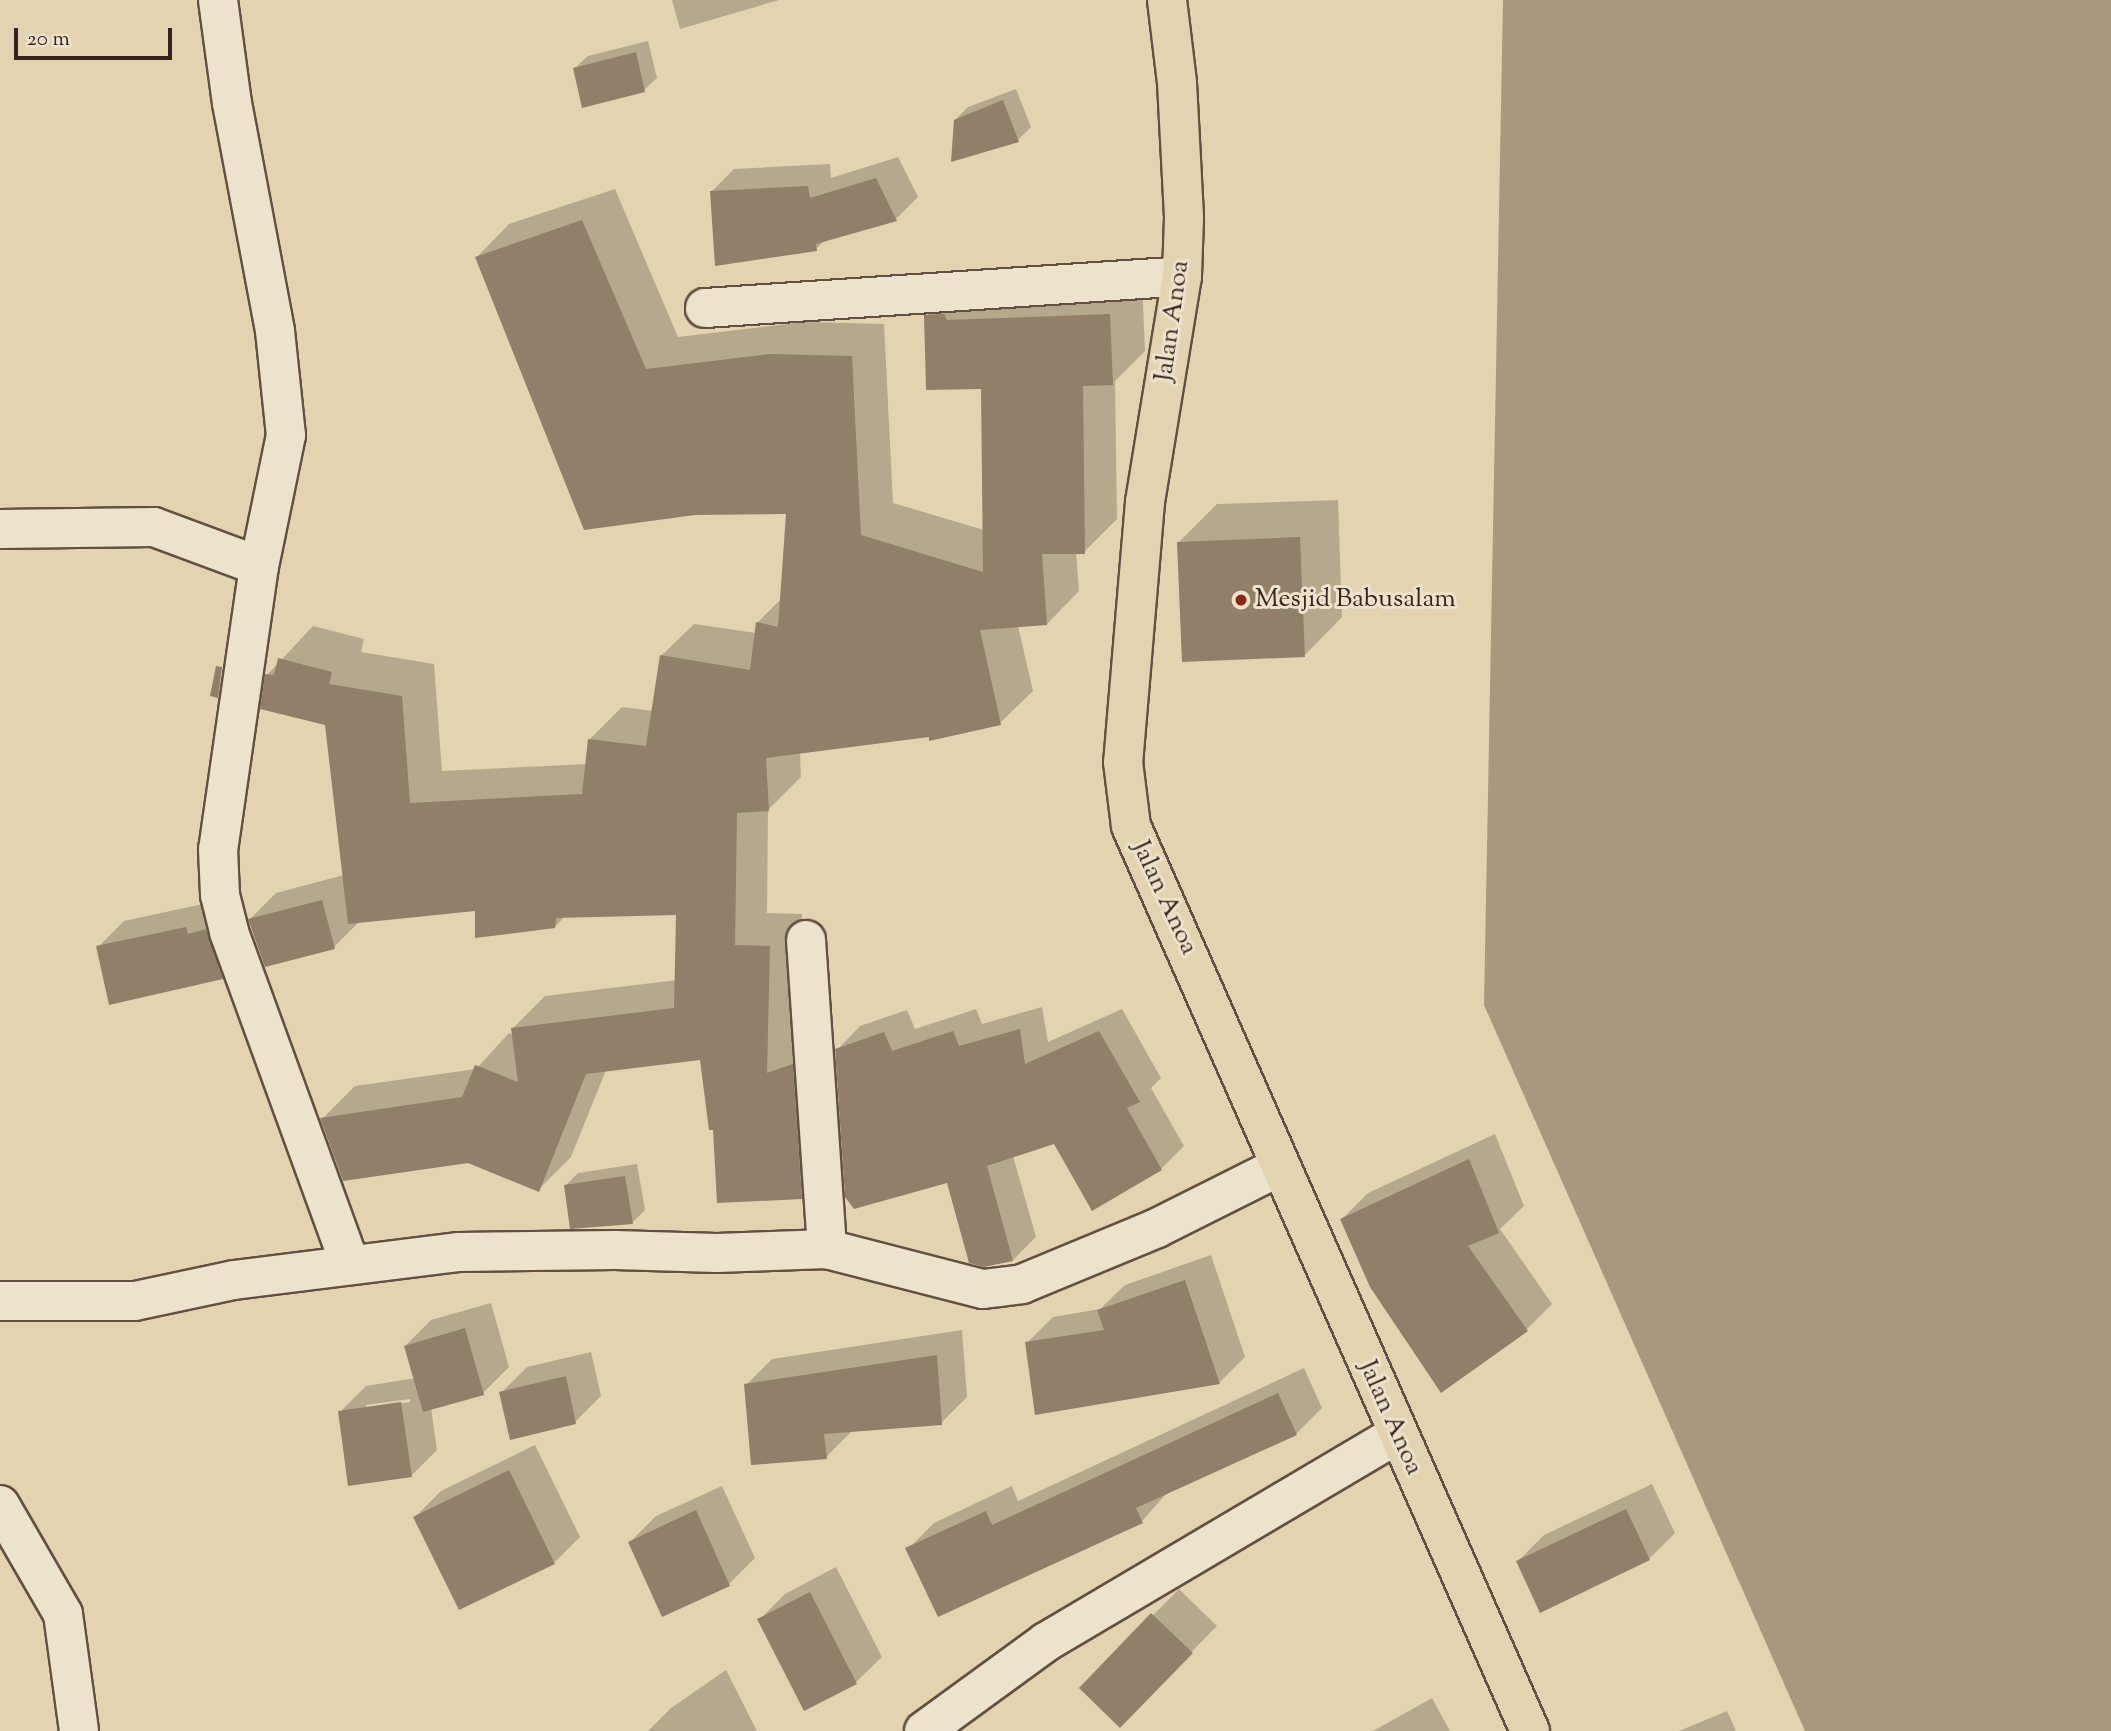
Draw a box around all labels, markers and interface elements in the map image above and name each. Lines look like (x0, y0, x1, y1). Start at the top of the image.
scale bar (18, 14, 175, 58)
text: 20 m (27, 25, 70, 55)
street label: Jalan Anoa (1149, 258, 1197, 384)
place label: Mesjid Babusalam (1255, 584, 1456, 616)
marker: Mesjid Babusalam (1233, 592, 1249, 608)
street label: Jalan Anoa (1124, 836, 1204, 960)
street label: Jalan Anoa (1351, 1356, 1429, 1480)

